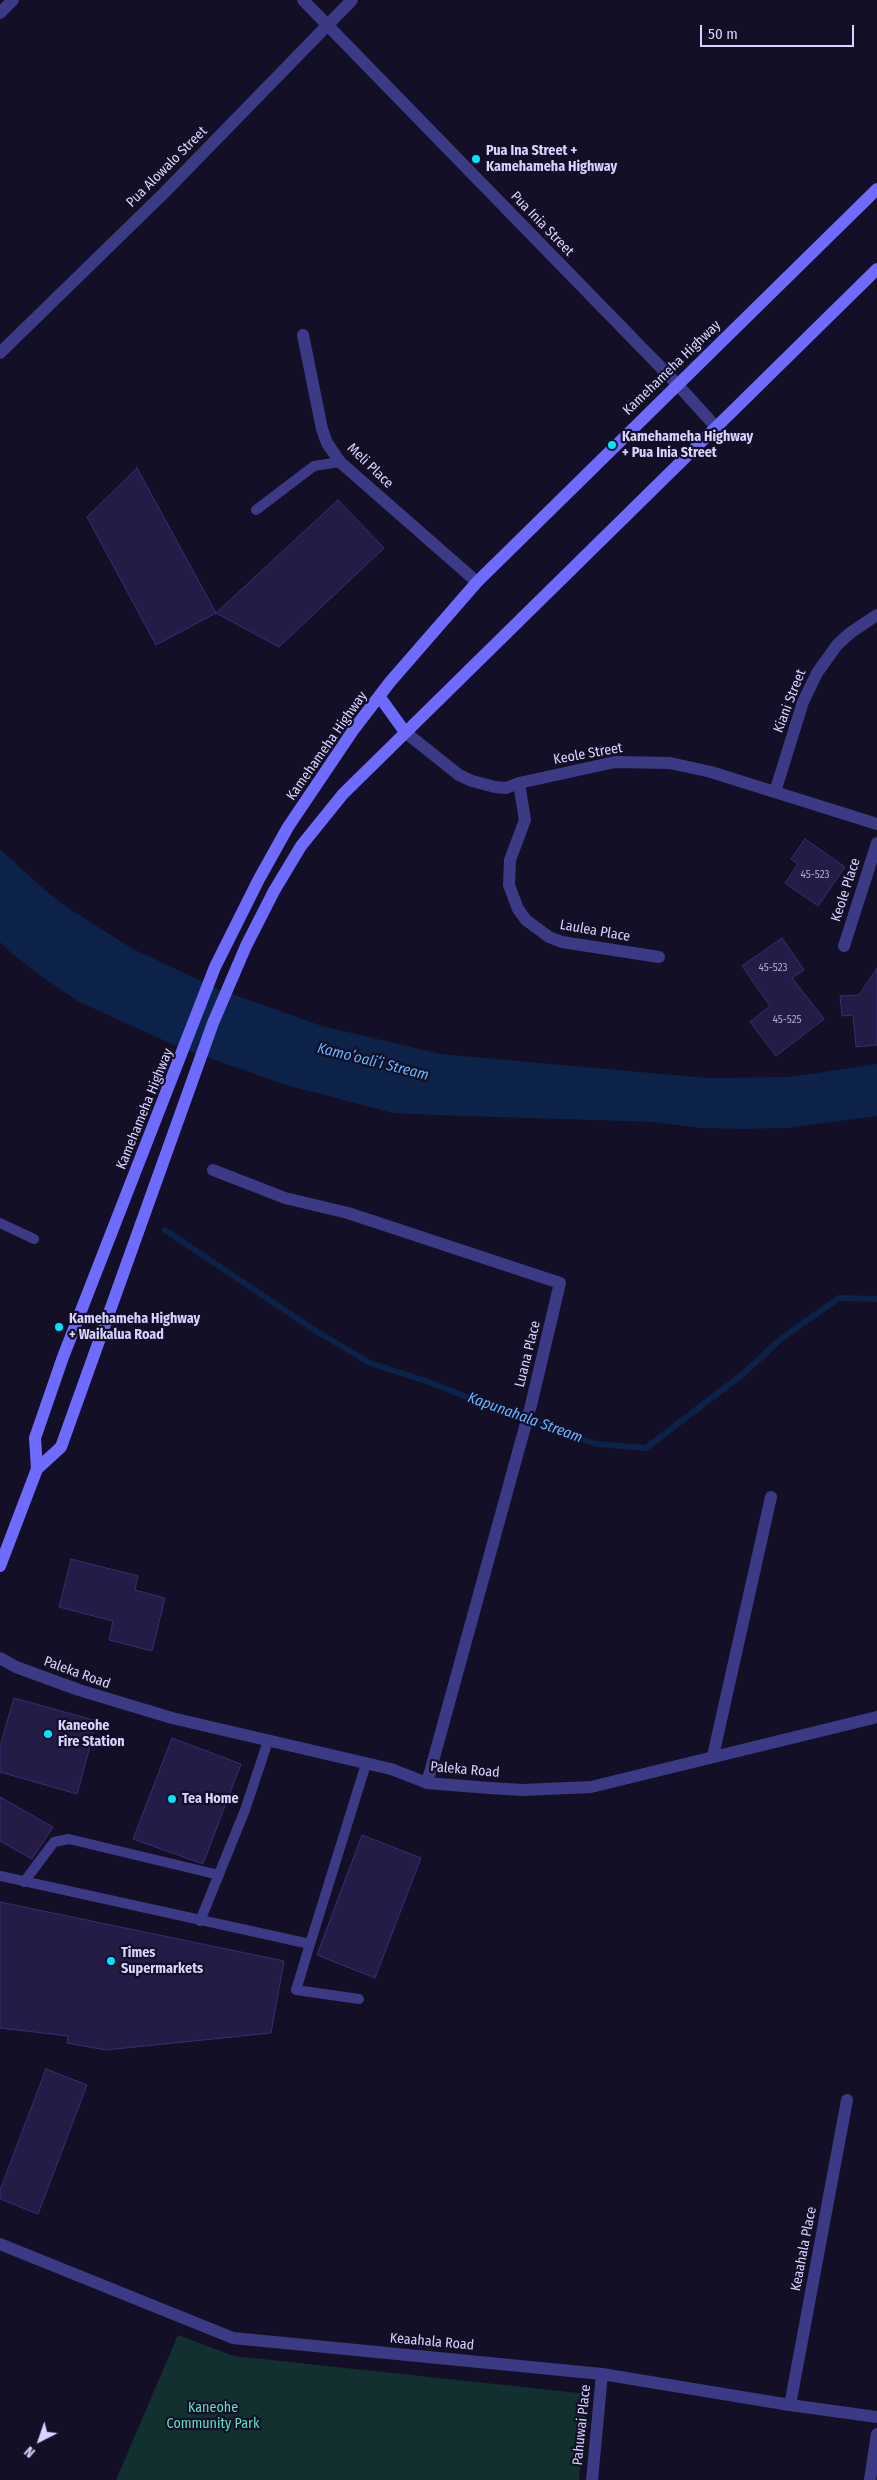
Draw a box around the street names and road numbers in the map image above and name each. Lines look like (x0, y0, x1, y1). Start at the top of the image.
street label: Pua Alowalo Street (123, 123, 211, 211)
street label: Pua Inia Street (507, 188, 577, 260)
street label: Kamehameha Highway (620, 317, 724, 419)
street label: Meli Place (343, 440, 397, 492)
street label: Kiani Street (770, 667, 810, 735)
street label: Kamehameha Highway (283, 688, 371, 804)
street label: Keole Street (552, 740, 624, 768)
street label: Keole Place (828, 856, 864, 924)
street label: Laulea Place (559, 917, 631, 945)
street label: Kamehameha Highway (113, 1046, 177, 1172)
street label: Luana Place (512, 1319, 544, 1389)
street label: Paleka Road (42, 1653, 112, 1693)
street label: Paleka Road (430, 1759, 500, 1781)
street label: Keaahala Place (788, 2205, 820, 2293)
street label: Keaahala Road (389, 2330, 475, 2354)
street label: Pahuwai Place (569, 2384, 595, 2466)

